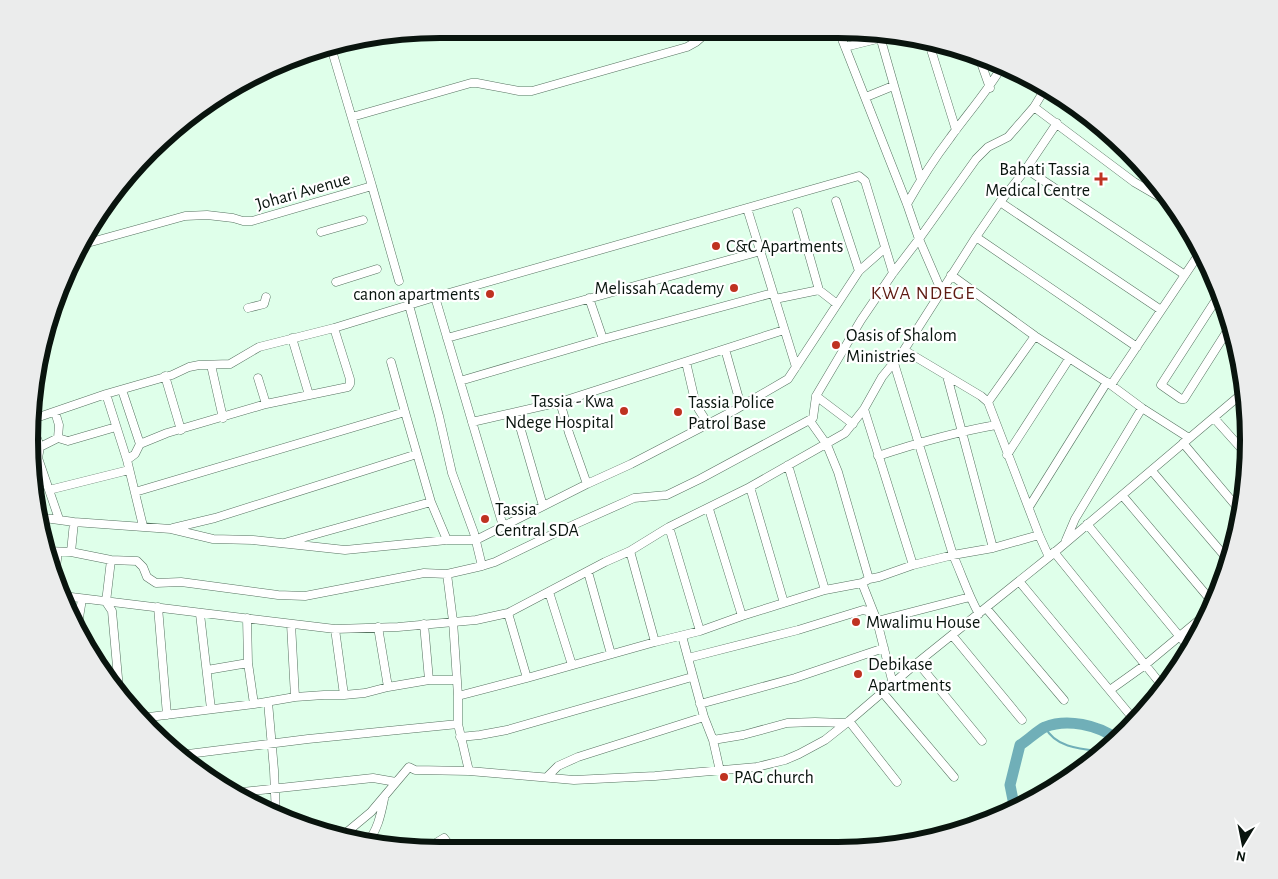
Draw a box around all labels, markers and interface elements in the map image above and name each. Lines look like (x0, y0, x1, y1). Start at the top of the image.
place label: Bahati Tassia Medical Centre (985, 161, 1090, 200)
street label: Johari Avenue (254, 170, 352, 214)
marker: Bahati Tassia Medical Centre (1094, 172, 1108, 186)
place label: C&C Apartments (726, 238, 843, 256)
marker: C&C Apartments (710, 240, 722, 252)
place label: Melissah Academy (595, 280, 724, 298)
marker: Melissah Academy (728, 282, 740, 294)
district label: KWA NDEGE (871, 284, 975, 303)
place label: canon apartments (353, 286, 480, 304)
marker: canon apartments (484, 288, 496, 300)
place label: Oasis of Shalom Ministries (846, 327, 957, 366)
marker: Oasis of Shalom Ministries (830, 339, 842, 351)
place label: Tassia - Kwa Ndege Hospital (505, 393, 614, 432)
place label: Tassia Police Patrol Base (688, 394, 774, 433)
marker: Tassia - Kwa Ndege Hospital (618, 405, 630, 417)
marker: Tassia Police Patrol Base (672, 406, 684, 418)
place label: Tassia Central SDA (495, 501, 580, 540)
marker: Tassia Central SDA (479, 513, 491, 525)
place label: Mwalimu House (866, 614, 980, 632)
marker: Mwalimu House (850, 616, 862, 628)
place label: Debikase Apartments (868, 656, 951, 695)
marker: Debikase Apartments (852, 668, 864, 680)
place label: PAG church (734, 769, 814, 787)
marker: PAG church (718, 771, 730, 783)
north arrow (1218, 819, 1268, 869)
text: N (1235, 848, 1247, 864)

